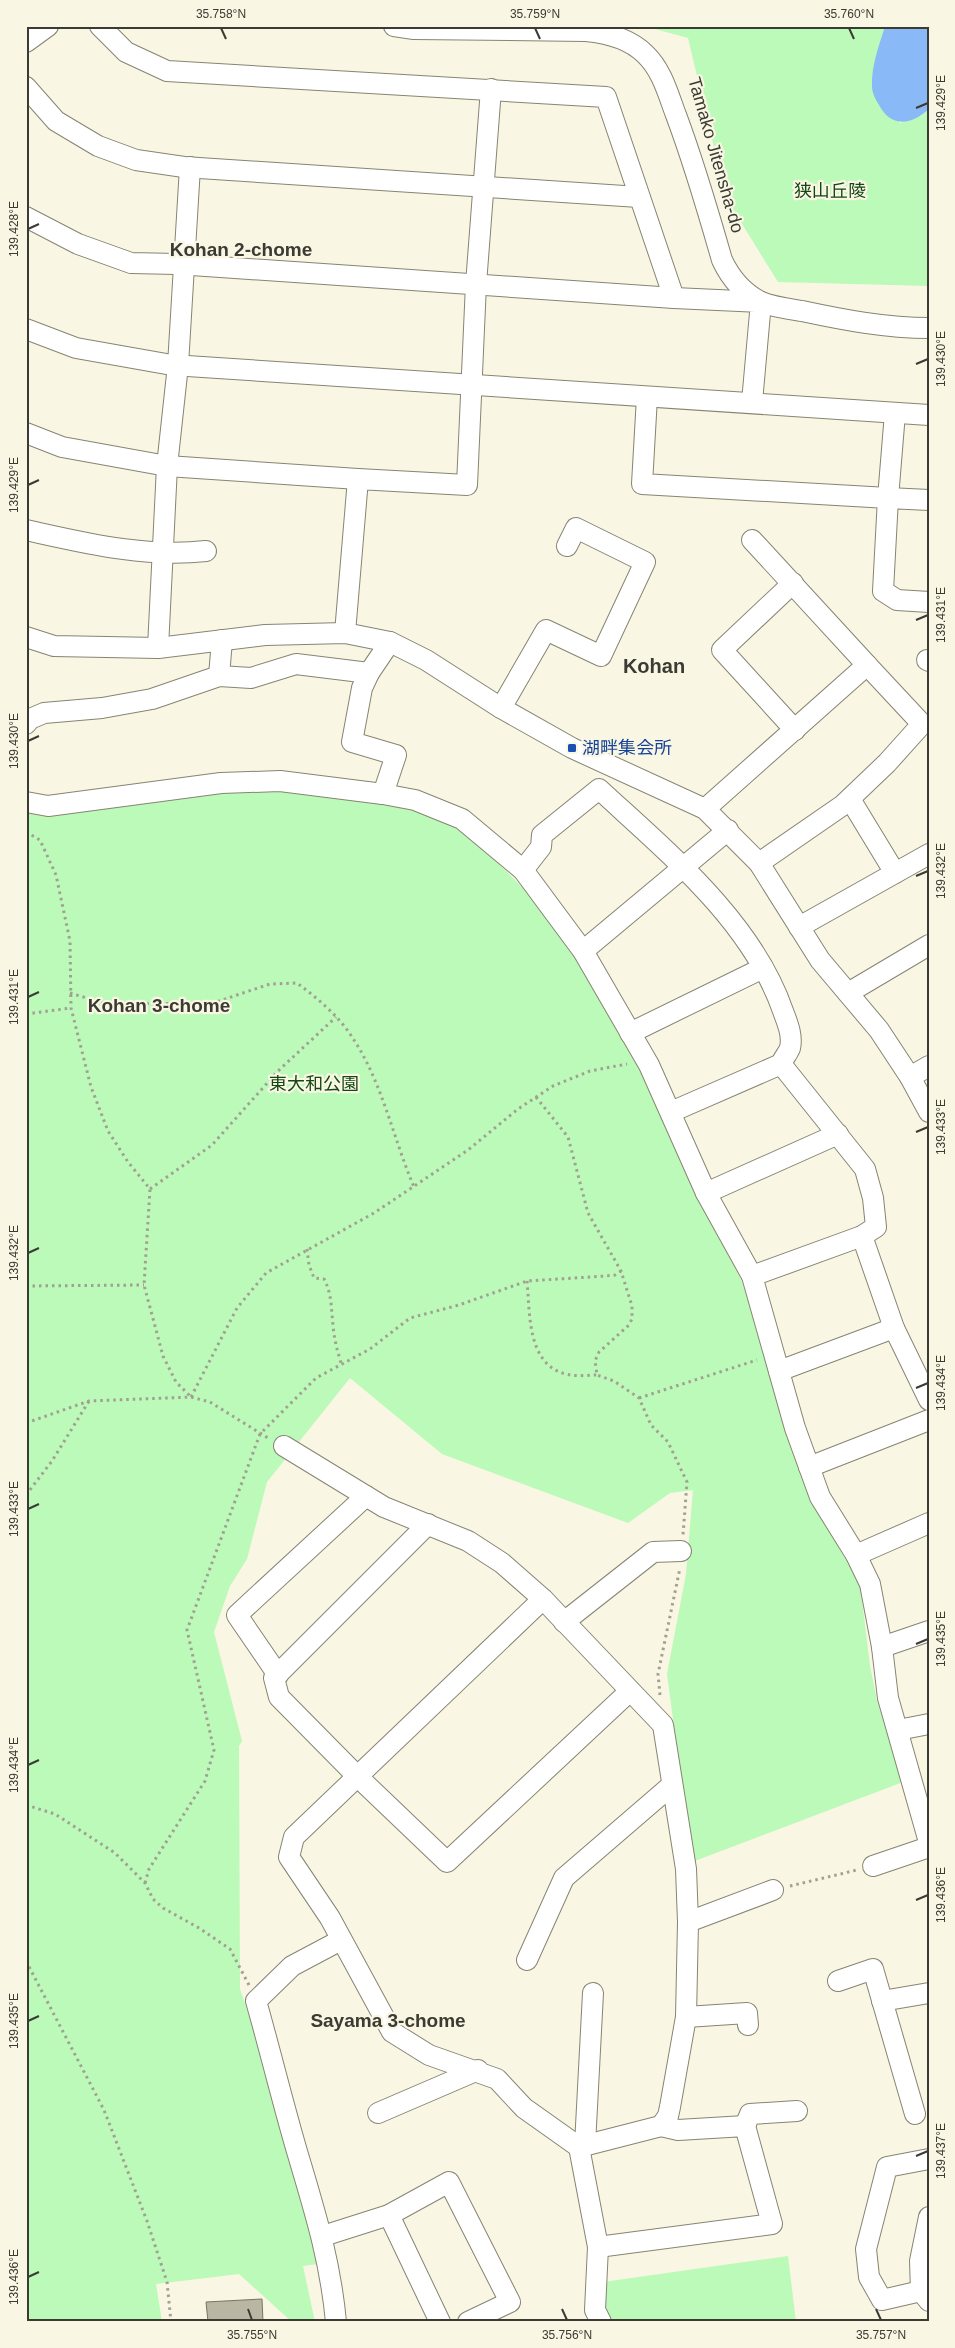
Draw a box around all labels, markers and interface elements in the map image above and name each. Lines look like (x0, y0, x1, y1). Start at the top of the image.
text: 35.758°N (196, 7, 246, 21)
text: 35.759°N (510, 7, 560, 21)
text: 35.760°N (824, 7, 874, 21)
street label: Tamako Jitensha-do (684, 75, 748, 235)
text: 139.429°E (934, 75, 948, 131)
park label: 狭山丘陵 (794, 181, 866, 201)
text: 139.428°E (7, 201, 21, 257)
district label: Kohan 2-chome (170, 239, 312, 260)
text: 139.430°E (934, 331, 948, 387)
text: 139.429°E (7, 457, 21, 513)
text: 139.431°E (934, 587, 948, 643)
district label: Kohan (623, 655, 685, 677)
text: 139.430°E (7, 713, 21, 769)
place label: 湖畔集会所 (582, 738, 672, 758)
marker: 湖畔集会所 (566, 742, 578, 754)
text: 139.432°E (934, 843, 948, 899)
text: 139.431°E (7, 969, 21, 1025)
district label: Kohan 3-chome (88, 995, 230, 1016)
park label: 東大和公園 (269, 1074, 359, 1094)
text: 139.433°E (934, 1099, 948, 1155)
text: 139.432°E (7, 1225, 21, 1281)
text: 139.434°E (934, 1355, 948, 1411)
text: 139.433°E (7, 1481, 21, 1537)
text: 139.435°E (934, 1611, 948, 1667)
text: 139.434°E (7, 1737, 21, 1793)
text: 139.436°E (934, 1867, 948, 1923)
text: 139.435°E (7, 1993, 21, 2049)
district label: Sayama 3-chome (310, 2010, 466, 2031)
text: 139.437°E (934, 2123, 948, 2179)
text: 139.436°E (7, 2249, 21, 2305)
text: 35.755°N (227, 2328, 277, 2342)
text: 35.756°N (542, 2328, 592, 2342)
text: 35.757°N (856, 2328, 906, 2342)

